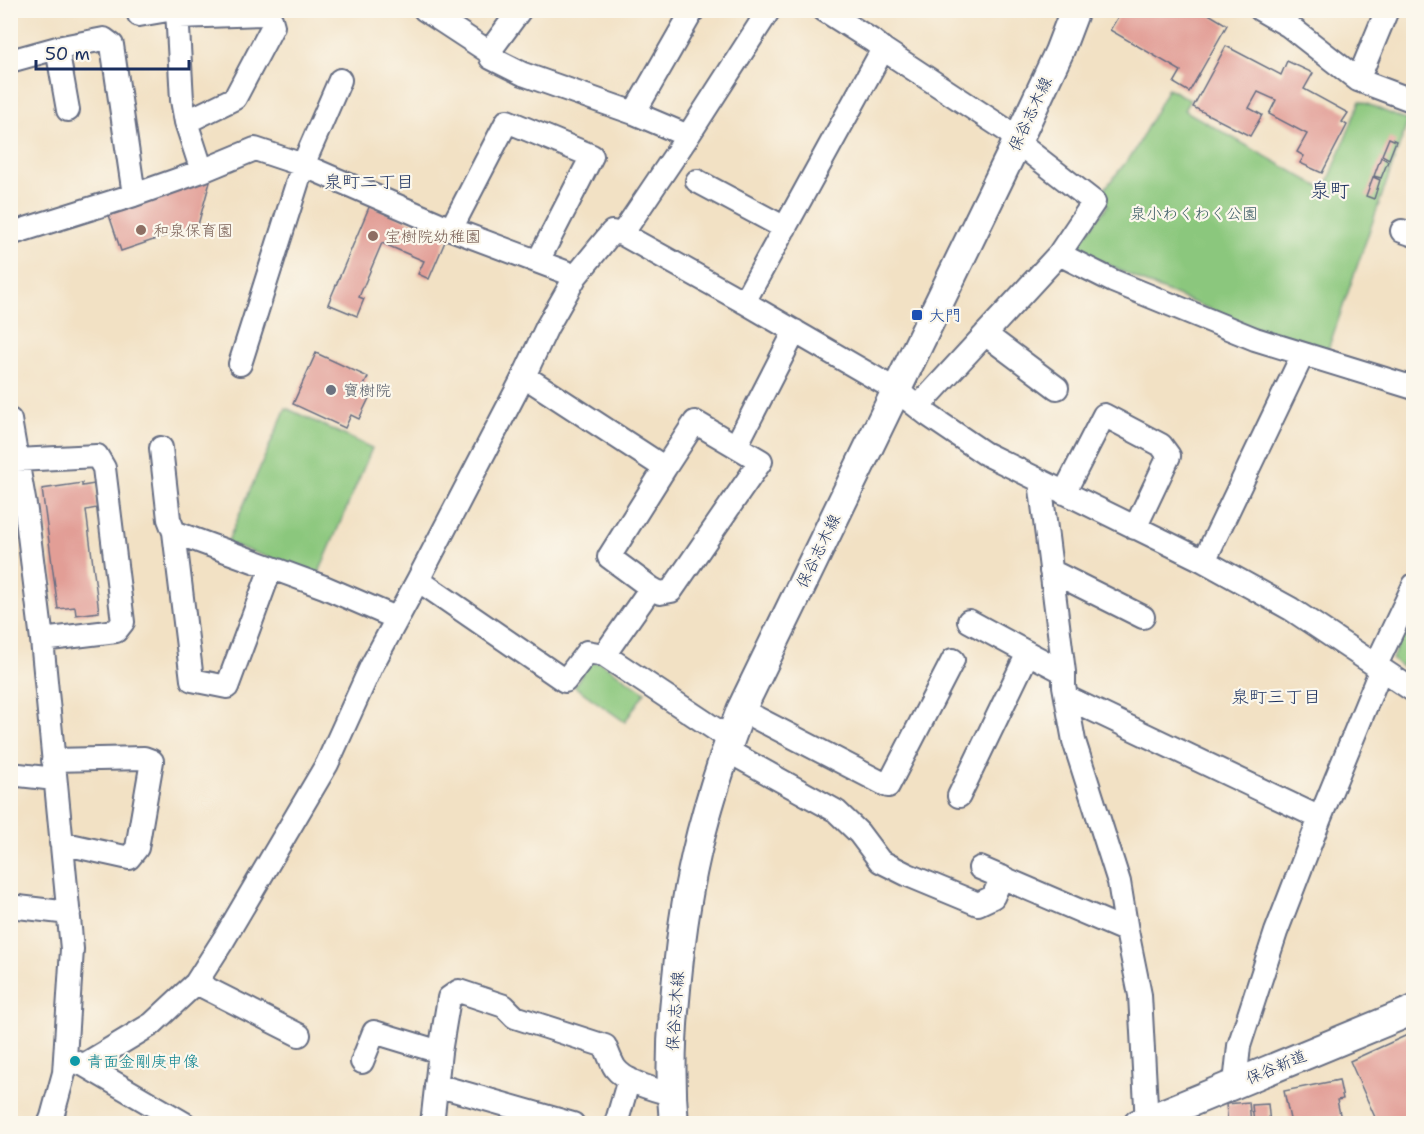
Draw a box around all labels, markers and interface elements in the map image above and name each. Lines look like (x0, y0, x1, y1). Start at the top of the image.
scale bar (36, 33, 189, 71)
text: 50 m (45, 42, 90, 66)
street label: 保谷志木線 (1004, 73, 1056, 155)
district label: 泉町二丁目 (324, 170, 414, 194)
district label: 泉町 (1310, 177, 1350, 203)
park label: 泉小わくわく公園 (1130, 203, 1258, 224)
place label: 和泉保育園 (153, 220, 233, 241)
marker: 和泉保育園 (134, 223, 148, 237)
place label: 宝樹院幼稚園 (385, 226, 481, 247)
marker: 宝樹院幼稚園 (366, 229, 380, 243)
place label: 大門 (929, 305, 961, 326)
marker: 大門 (910, 308, 924, 322)
place label: 寶樹院 (343, 380, 391, 401)
marker: 寶樹院 (324, 383, 338, 397)
street label: 保谷志木線 (791, 510, 845, 592)
district label: 泉町三丁目 (1231, 685, 1321, 709)
street label: 保谷志木線 (662, 970, 688, 1052)
street label: 保谷新道 (1242, 1045, 1310, 1089)
place label: 青面金剛庚申像 (87, 1051, 199, 1072)
marker: 青面金剛庚申像 (68, 1054, 82, 1068)

